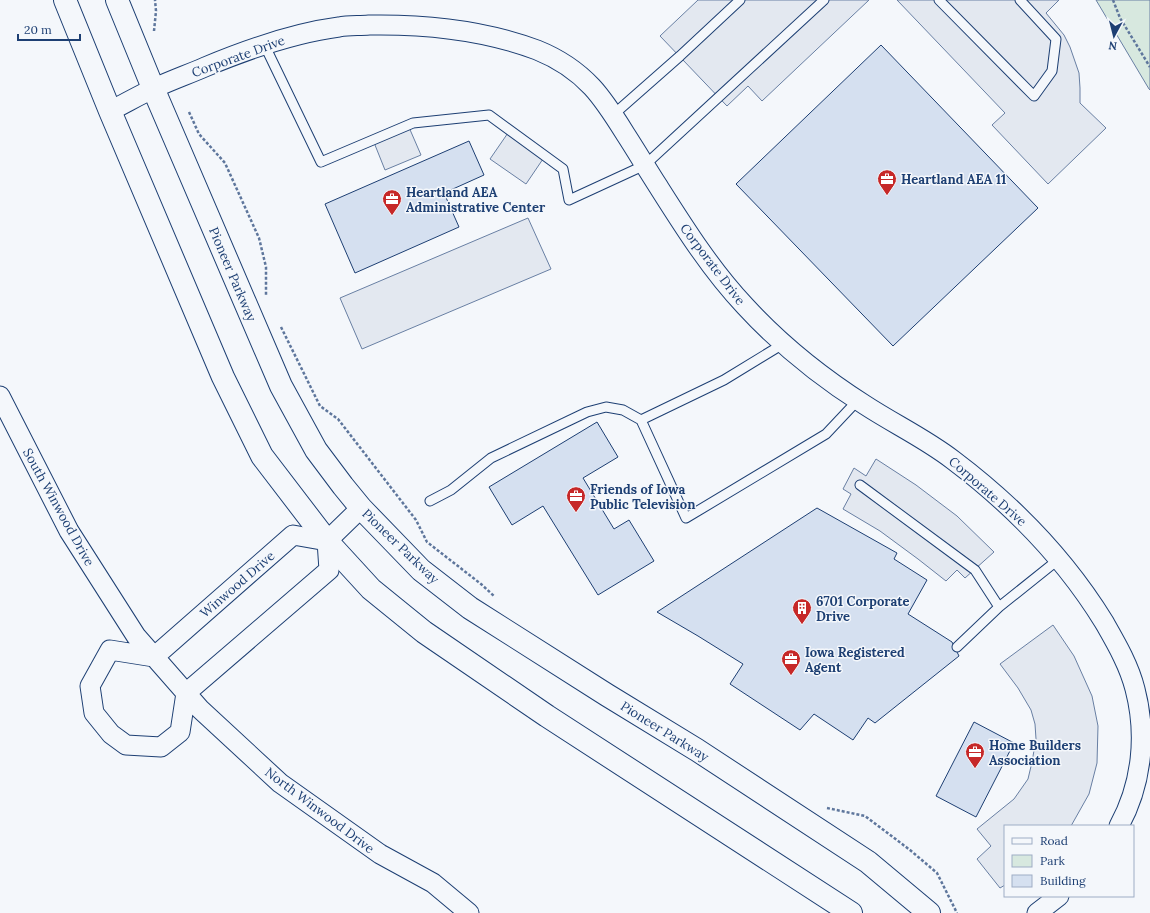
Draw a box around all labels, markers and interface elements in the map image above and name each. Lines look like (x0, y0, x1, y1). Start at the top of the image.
scale bar (18, 16, 80, 42)
north arrow (1094, 16, 1134, 56)
text: 20 m (24, 22, 52, 37)
street label: Corporate Drive (189, 32, 287, 81)
text: N (1107, 38, 1118, 53)
office icon: Heartland AEA 11 (876, 168, 898, 196)
place label: Heartland AEA 11 (901, 171, 1006, 188)
place label: Heartland AEA Administrative Center (406, 184, 546, 216)
office icon: Heartland AEA Administrative Center (381, 188, 403, 216)
street label: Corporate Drive (676, 220, 749, 308)
street label: Pioneer Parkway (205, 224, 260, 324)
street label: South Winwood Drive (19, 445, 98, 569)
street label: Corporate Drive (945, 453, 1030, 530)
place label: Friends of Iowa Public Television (590, 481, 696, 513)
office icon: Friends of Iowa Public Television (565, 485, 587, 513)
street label: Pioneer Parkway (358, 505, 443, 588)
street label: Winwood Drive (197, 547, 278, 621)
place label: 6701 Corporate Drive (816, 593, 910, 625)
building icon: 6701 Corporate Drive (791, 597, 813, 625)
place label: Iowa Registered Agent (805, 644, 905, 676)
office icon: Iowa Registered Agent (780, 648, 802, 676)
street label: Pioneer Parkway (617, 697, 712, 765)
place label: Home Builders Association (989, 737, 1081, 769)
office icon: Home Builders Association (964, 741, 986, 769)
street label: North Winwood Drive (262, 764, 378, 857)
legend (1004, 825, 1134, 897)
text: Road (1040, 833, 1068, 848)
text: Park (1040, 853, 1066, 868)
text: Building (1040, 873, 1086, 888)

